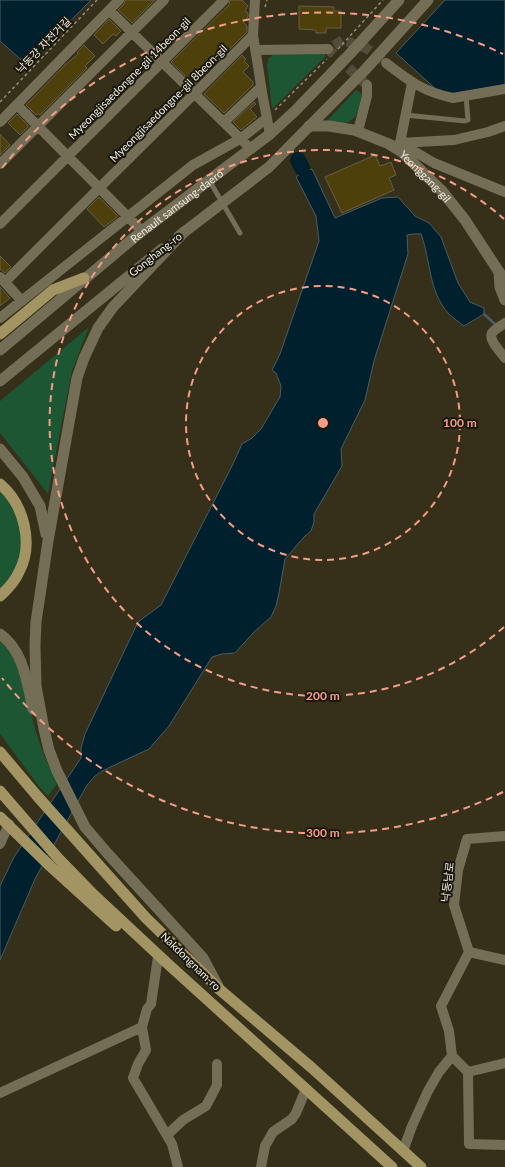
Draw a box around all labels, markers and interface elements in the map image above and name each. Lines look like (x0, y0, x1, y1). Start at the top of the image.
street label: 낙동강 자전거길 (13, 14, 73, 76)
street label: Myeongjisaedongne-gil 14beon-gil (65, 14, 193, 142)
street label: Myeongjisaedongne-gil 8beon-gil (107, 42, 229, 164)
street label: Yeonggang-gil (397, 147, 454, 204)
street label: Renault samsung-daero (127, 166, 225, 245)
street label: Gonghang-ro (126, 229, 184, 279)
text: 100 m (443, 415, 477, 430)
centre of rings (316, 416, 330, 430)
text: 200 m (306, 688, 340, 703)
text: 300 m (306, 825, 340, 840)
street label: 낙동남로 (438, 861, 456, 903)
street label: Nakdongnam-ro (158, 929, 224, 993)

